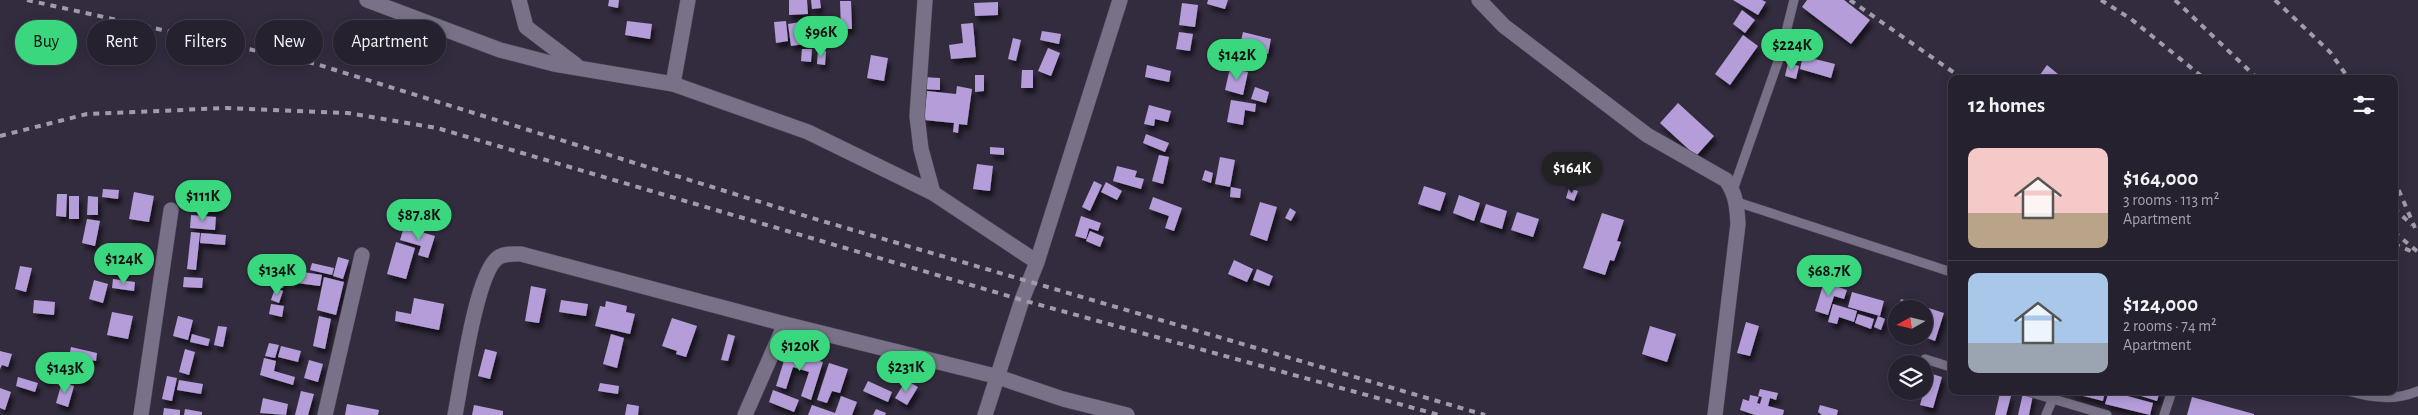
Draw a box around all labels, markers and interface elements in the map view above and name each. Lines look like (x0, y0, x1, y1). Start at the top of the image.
pin: $96K (791, 15, 851, 58)
chip: Buy (15, 20, 77, 65)
chip: Rent (87, 20, 156, 65)
chip: Filters (166, 20, 245, 65)
chip: New (255, 20, 323, 65)
chip: Apartment (333, 20, 446, 65)
text: $96K (805, 24, 837, 40)
pin: $224K (1757, 28, 1827, 71)
text: $224K (1772, 37, 1812, 53)
pin: $142K (1202, 38, 1272, 81)
text: $142K (1218, 47, 1256, 63)
icon: filters (2350, 91, 2378, 119)
text: 12 homes (1968, 95, 2045, 116)
pin: $164K (1537, 152, 1607, 194)
text: $164K (1553, 160, 1591, 176)
icon: home (2008, 168, 2068, 228)
text: $164,000 (2123, 168, 2198, 189)
pin: $111K (168, 180, 238, 222)
text: $111K (186, 188, 220, 204)
text: 3 rooms · 113 m² (2123, 192, 2219, 208)
pin: $87.8K (378, 198, 460, 241)
text: $87.8K (398, 207, 440, 223)
text: Apartment (2123, 211, 2191, 227)
pin: $124K (89, 242, 159, 285)
text: $124K (105, 251, 143, 267)
pin: $134K (242, 254, 312, 296)
pin: $68.7K (1788, 254, 1870, 297)
text: $134K (258, 262, 296, 278)
text: $68.7K (1808, 263, 1850, 279)
icon: home (2008, 293, 2068, 353)
text: $124,000 (2123, 294, 2198, 315)
north arrow (1888, 300, 1932, 345)
map controls (1888, 300, 1933, 400)
text: 2 rooms · 74 m² (2123, 318, 2217, 334)
pin: $120K (765, 330, 835, 372)
text: Apartment (2123, 337, 2191, 353)
text: $120K (781, 338, 819, 354)
pin: $231K (871, 350, 941, 393)
pin: $143K (30, 352, 100, 394)
button: layers (1888, 355, 1933, 400)
text: $231K (888, 359, 924, 375)
text: $143K (46, 360, 84, 376)

